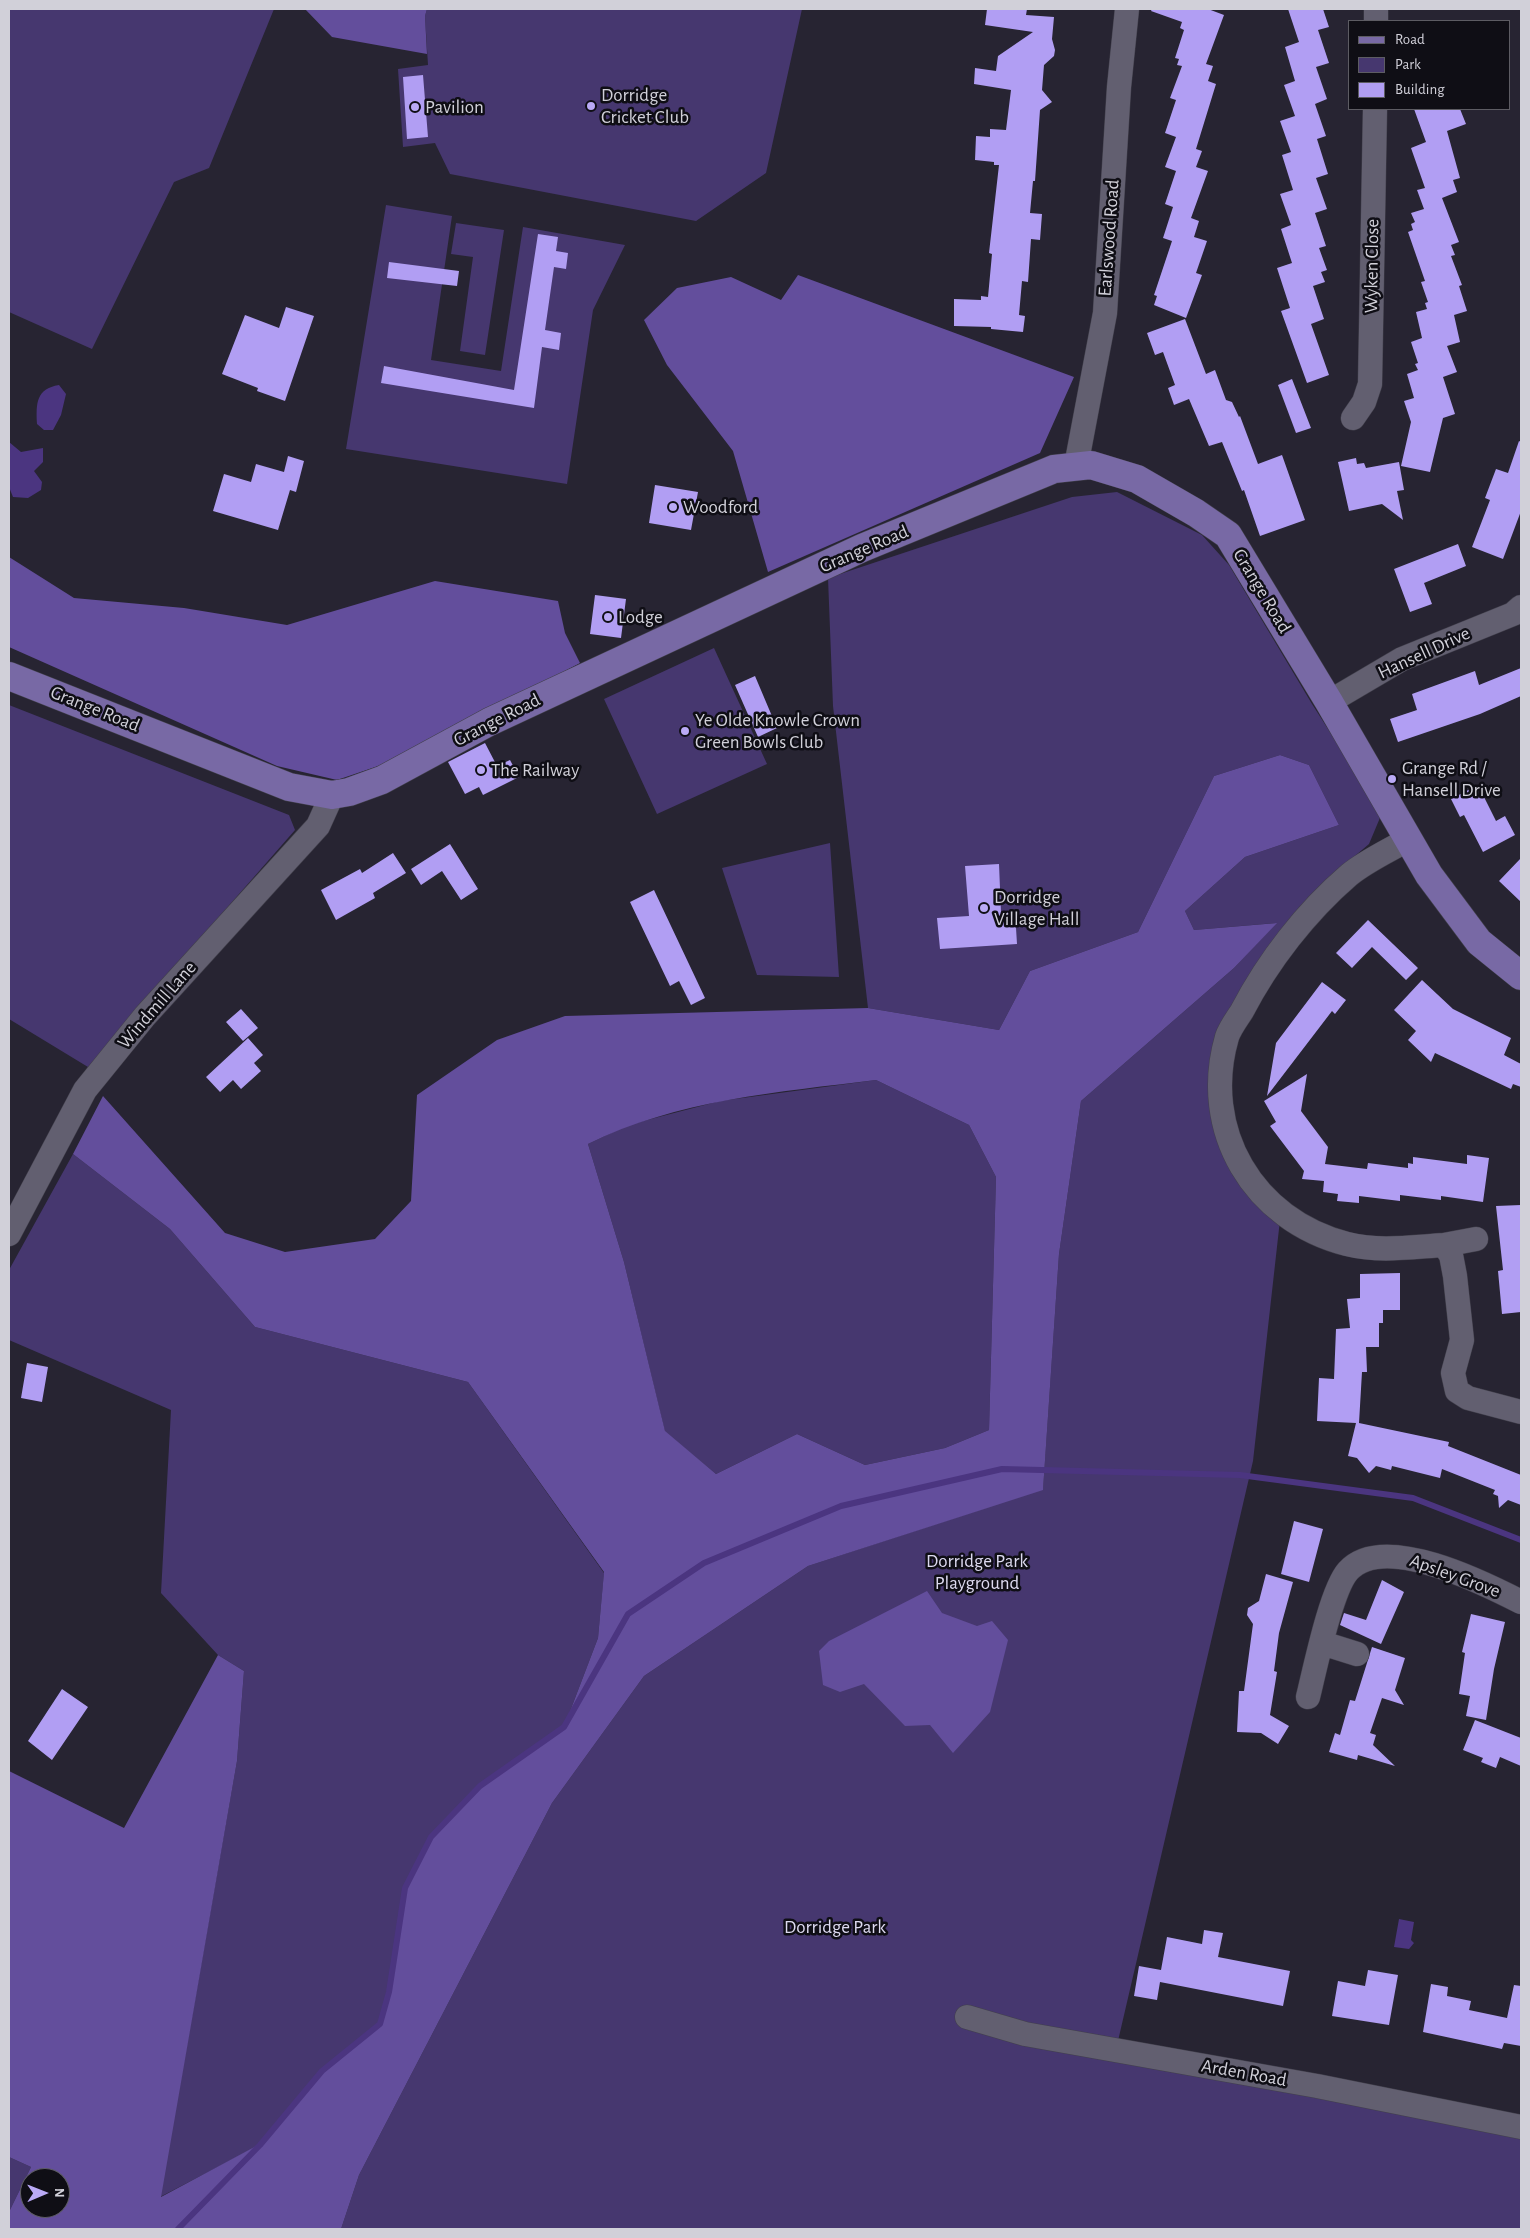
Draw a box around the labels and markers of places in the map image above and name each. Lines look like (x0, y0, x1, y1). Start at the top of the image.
place label: Dorridge Cricket Club (601, 84, 689, 128)
place label: Pavilion (425, 96, 484, 118)
marker: Dorridge Cricket Club (585, 100, 597, 112)
marker: Pavilion (409, 101, 421, 113)
place label: Woodford (683, 496, 758, 518)
marker: Woodford (667, 501, 679, 513)
place label: Lodge (618, 606, 663, 628)
marker: Lodge (602, 611, 614, 623)
place label: Ye Olde Knowle Crown Green Bowls Club (695, 709, 860, 753)
marker: Ye Olde Knowle Crown Green Bowls Club (679, 725, 691, 737)
place label: Grange Rd / Hansell Drive (1402, 757, 1501, 801)
place label: The Railway (491, 759, 579, 781)
marker: The Railway (475, 764, 487, 776)
marker: Grange Rd / Hansell Drive (1386, 773, 1398, 785)
place label: Dorridge Village Hall (994, 886, 1079, 930)
marker: Dorridge Village Hall (978, 902, 990, 914)

